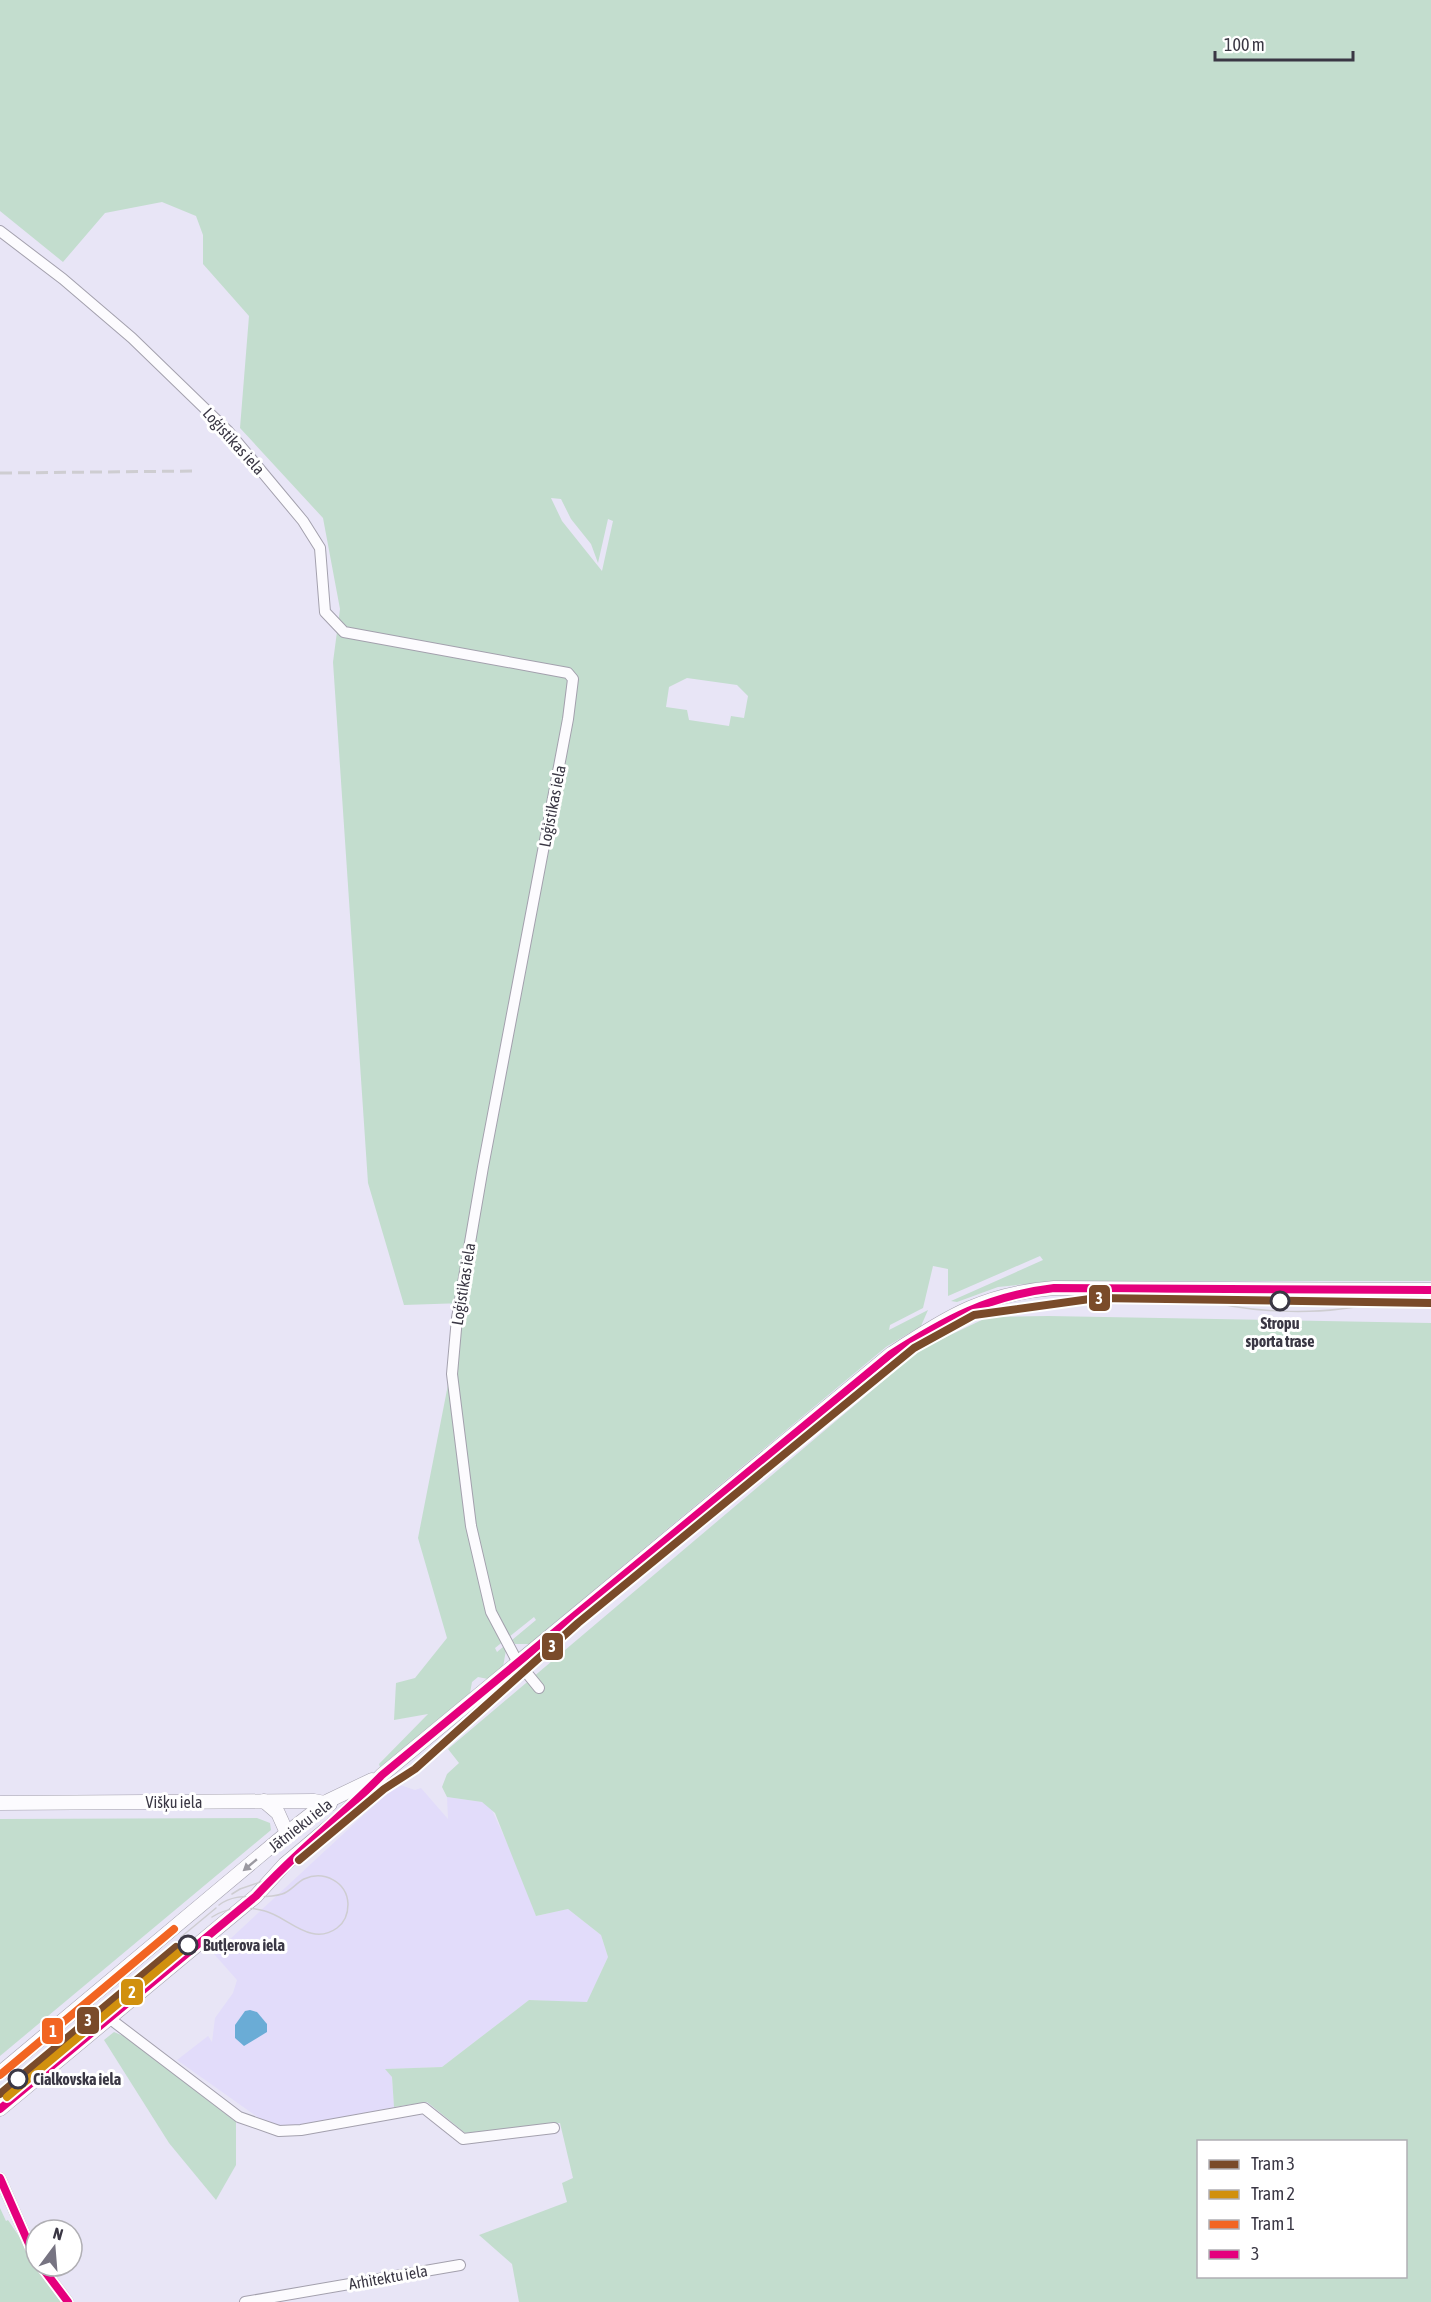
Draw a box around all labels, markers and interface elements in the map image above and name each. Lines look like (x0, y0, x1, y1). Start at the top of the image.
scale bar (1215, 24, 1353, 62)
text: 100 m (1224, 34, 1265, 55)
street label: Loģistikas iela (199, 404, 269, 479)
street label: Loģistikas iela (535, 763, 570, 849)
street label: Loģistikas iela (448, 1242, 479, 1327)
line badge: 3 (1088, 1284, 1111, 1312)
text: 3 (1095, 1289, 1103, 1307)
marker: Stropu sporta trase (1270, 1291, 1290, 1311)
place label: Stropu sporta trase (1246, 1314, 1314, 1350)
line badge: 3 (541, 1632, 564, 1661)
text: 3 (548, 1637, 556, 1655)
street label: Višķu iela (146, 1793, 202, 1812)
street label: Jātnieku iela (265, 1795, 335, 1855)
one-way arrow (243, 1858, 258, 1871)
marker: Butļerova iela (178, 1935, 198, 1955)
place label: Butļerova iela (203, 1936, 285, 1955)
line badge: 2 (120, 1978, 144, 2006)
text: 2 (128, 1983, 136, 2001)
line badge: 3 (76, 2006, 100, 2035)
text: 3 (84, 2011, 92, 2029)
line badge: 1 (41, 2017, 64, 2045)
text: 1 (49, 2022, 57, 2040)
marker: Cialkovska iela (8, 2069, 28, 2089)
place label: Cialkovska iela (33, 2070, 121, 2088)
legend (1197, 2140, 1407, 2278)
text: Tram 3 (1251, 2153, 1295, 2174)
text: Tram 2 (1251, 2183, 1295, 2204)
text: Tram 1 (1251, 2213, 1295, 2234)
north arrow (24, 2218, 84, 2278)
text: N (51, 2224, 65, 2244)
text: 3 (1251, 2243, 1259, 2264)
street label: Arhitektu iela (347, 2261, 429, 2293)

